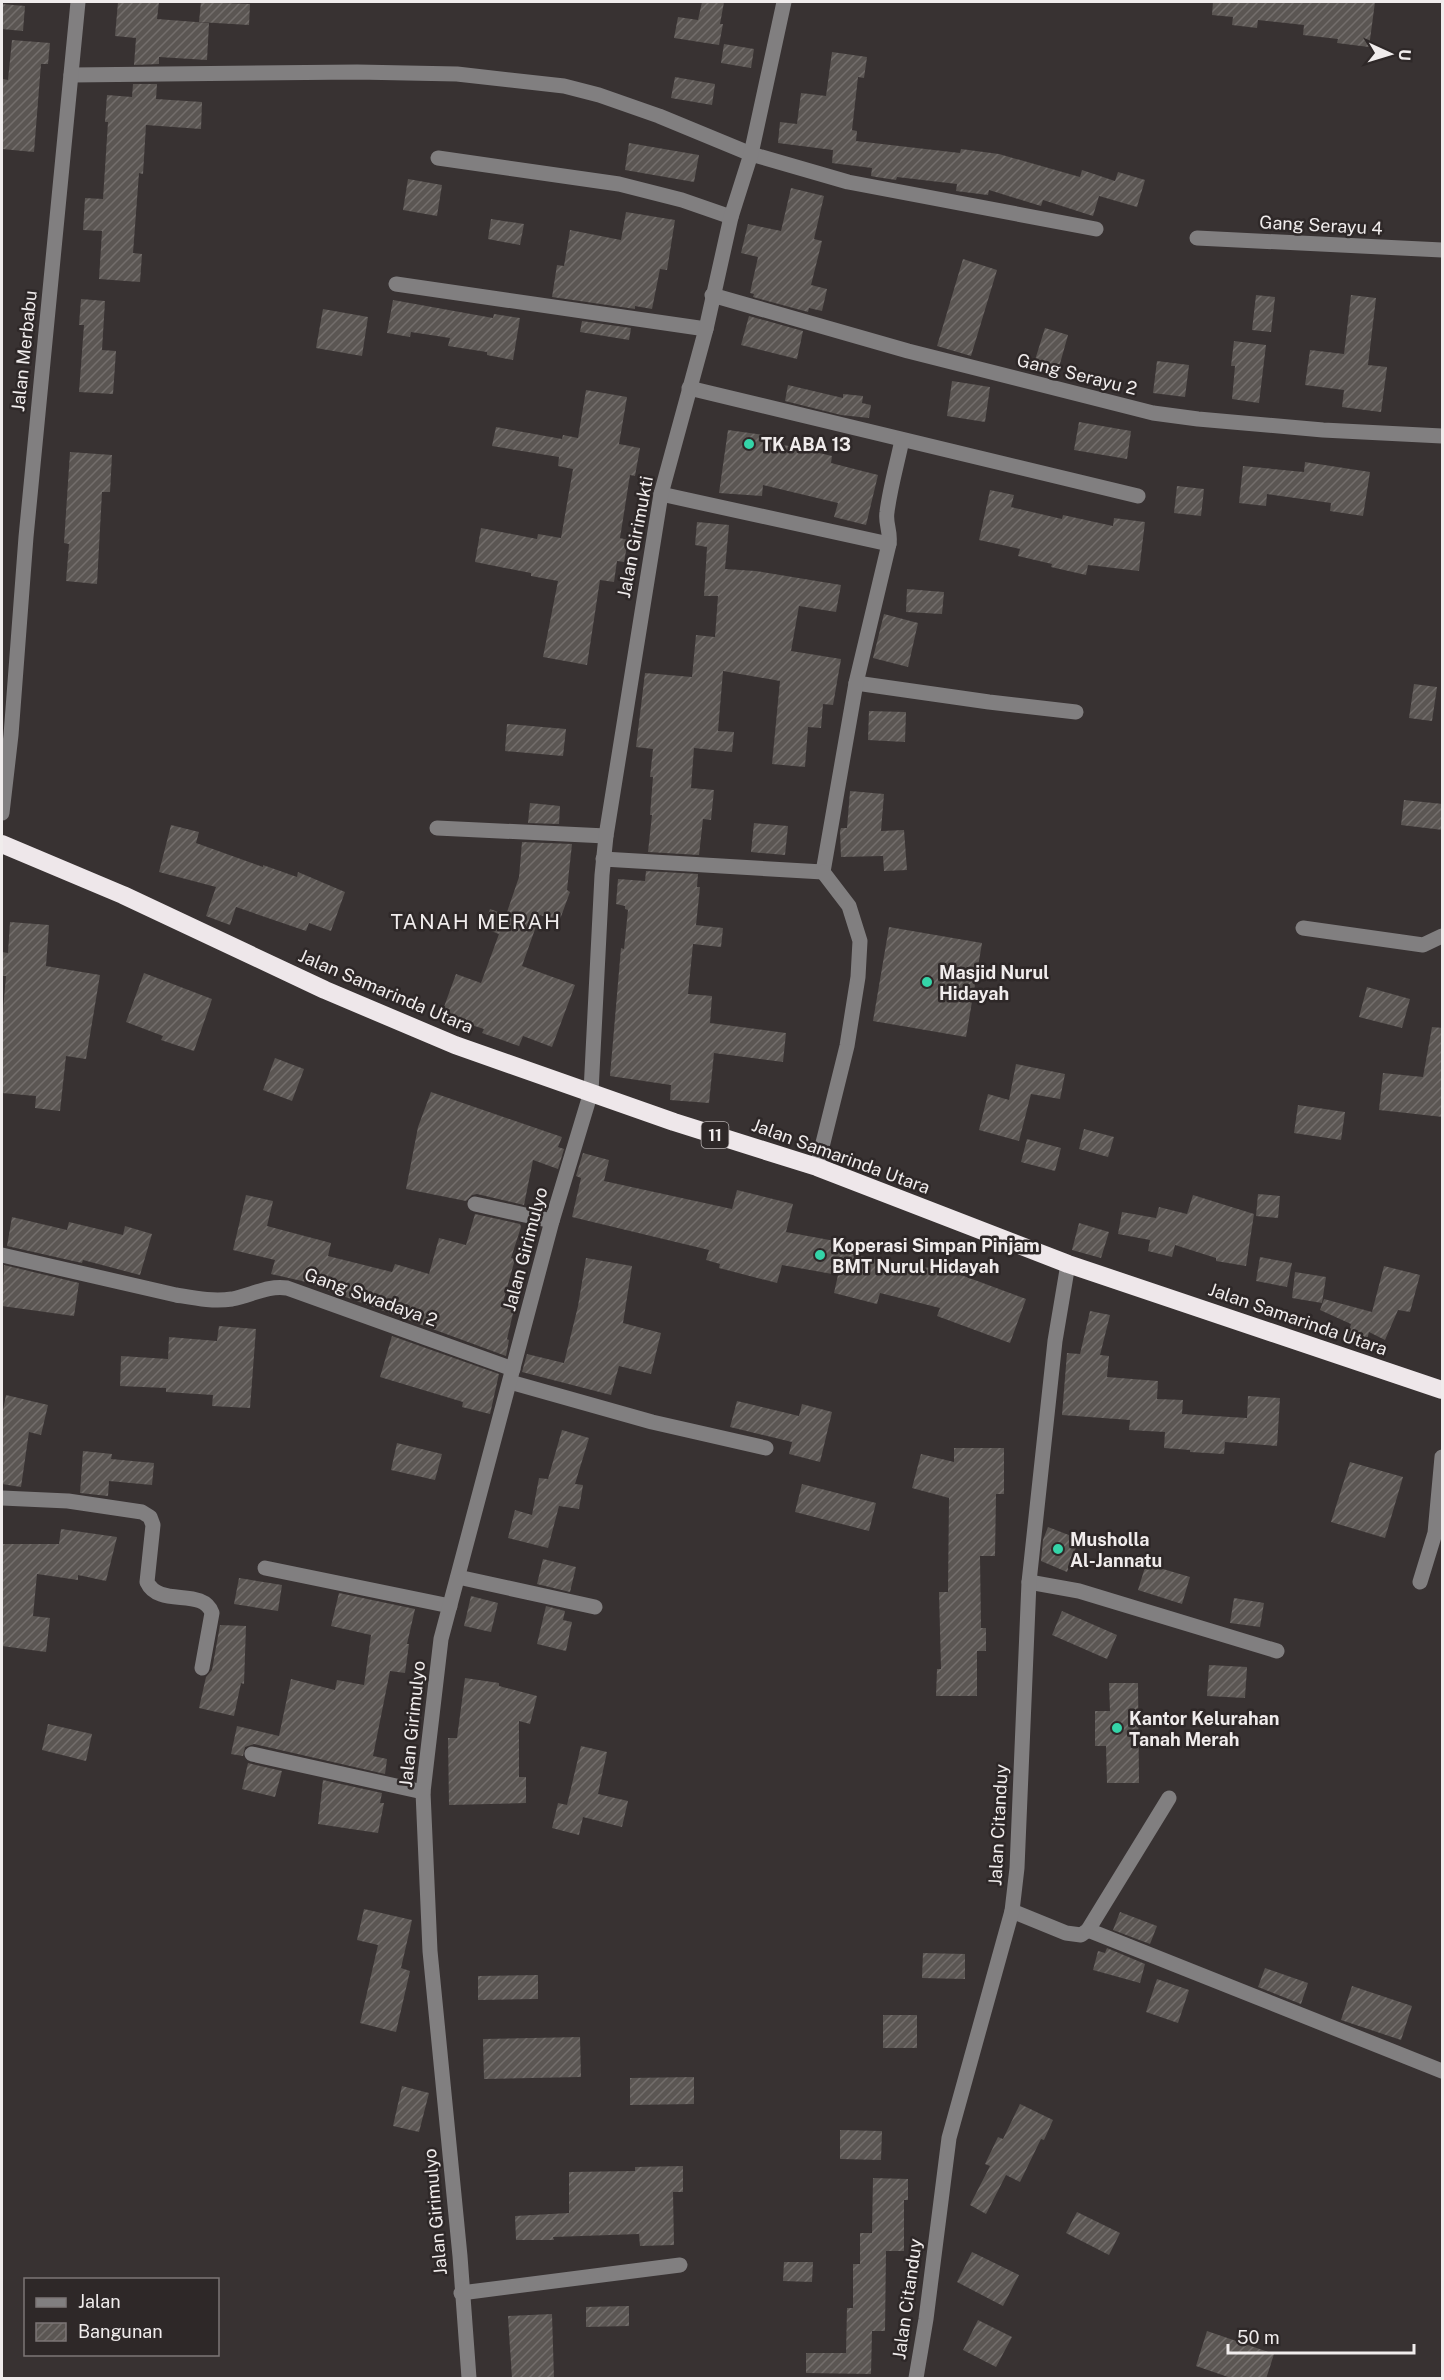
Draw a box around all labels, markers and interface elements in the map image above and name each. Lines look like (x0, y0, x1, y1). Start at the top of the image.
north arrow (1360, 24, 1420, 84)
text: U (1395, 49, 1414, 61)
street label: Gang Serayu 4 (1259, 211, 1383, 239)
street label: Jalan Merbabu (7, 289, 41, 413)
street label: Gang Serayu 2 (1015, 349, 1139, 399)
place label: TK ABA 13 (761, 434, 851, 455)
marker: TK ABA 13 (742, 437, 756, 451)
street label: Jalan Girimukti (613, 474, 657, 600)
district label: TANAH MERAH (391, 909, 562, 934)
street label: Jalan Samarinda Utara (295, 945, 477, 1037)
place label: Masjid Nurul Hidayah (939, 962, 1049, 1004)
marker: Masjid Nurul Hidayah (920, 975, 934, 989)
street label: Jalan Samarinda Utara (749, 1114, 933, 1198)
road number: 11 (702, 1122, 728, 1148)
street label: Jalan Girimulyo (498, 1185, 552, 1313)
place label: Koperasi Simpan Pinjam BMT Nurul Hidayah (832, 1235, 1040, 1277)
marker: Koperasi Simpan Pinjam BMT Nurul Hidayah (813, 1248, 827, 1262)
street label: Gang Swadaya 2 (302, 1263, 440, 1331)
street label: Jalan Samarinda Utara (1206, 1278, 1390, 1360)
place label: Musholla Al-Jannatu (1070, 1529, 1162, 1571)
marker: Musholla Al-Jannatu (1051, 1542, 1065, 1556)
street label: Jalan Girimulyo (395, 1660, 429, 1788)
place label: Kantor Kelurahan Tanah Merah (1129, 1708, 1279, 1750)
marker: Kantor Kelurahan Tanah Merah (1110, 1721, 1124, 1735)
street label: Jalan Citanduy (984, 1763, 1012, 1886)
street label: Jalan Girimulyo (419, 2148, 451, 2276)
street label: Jalan Citanduy (888, 2237, 926, 2361)
legend (24, 2278, 219, 2356)
text: Jalan (78, 2291, 121, 2312)
scale bar (1228, 2317, 1414, 2355)
text: Bangunan (78, 2321, 163, 2342)
text: 50 m (1237, 2327, 1280, 2348)

